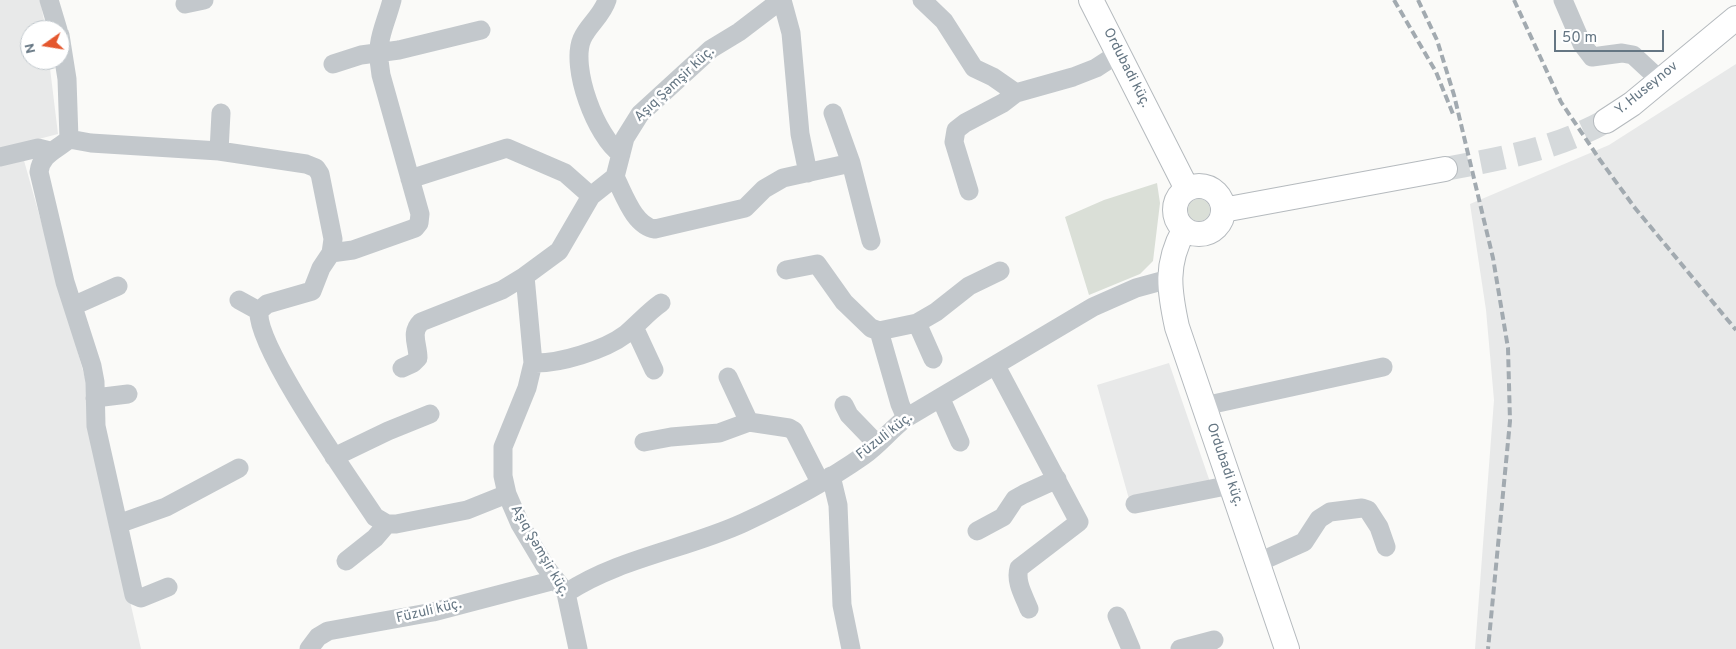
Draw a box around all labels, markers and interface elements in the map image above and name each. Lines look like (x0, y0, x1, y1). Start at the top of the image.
north arrow (20, 20, 70, 70)
scale bar (1556, 20, 1666, 52)
street label: Ordubadi küç. (1099, 25, 1153, 111)
text: 50 m (1562, 29, 1597, 48)
text: N (21, 41, 40, 55)
street label: Aşıq Şəmşir küç. (632, 44, 718, 126)
street label: Y. Huseynov (1612, 59, 1682, 119)
street label: Füzuli küç. (854, 410, 916, 464)
street label: Ordubadi küç. (1202, 421, 1246, 509)
street label: Aşıq Şəmşir küç. (506, 502, 572, 600)
street label: Füzuli küç. (395, 596, 463, 628)

